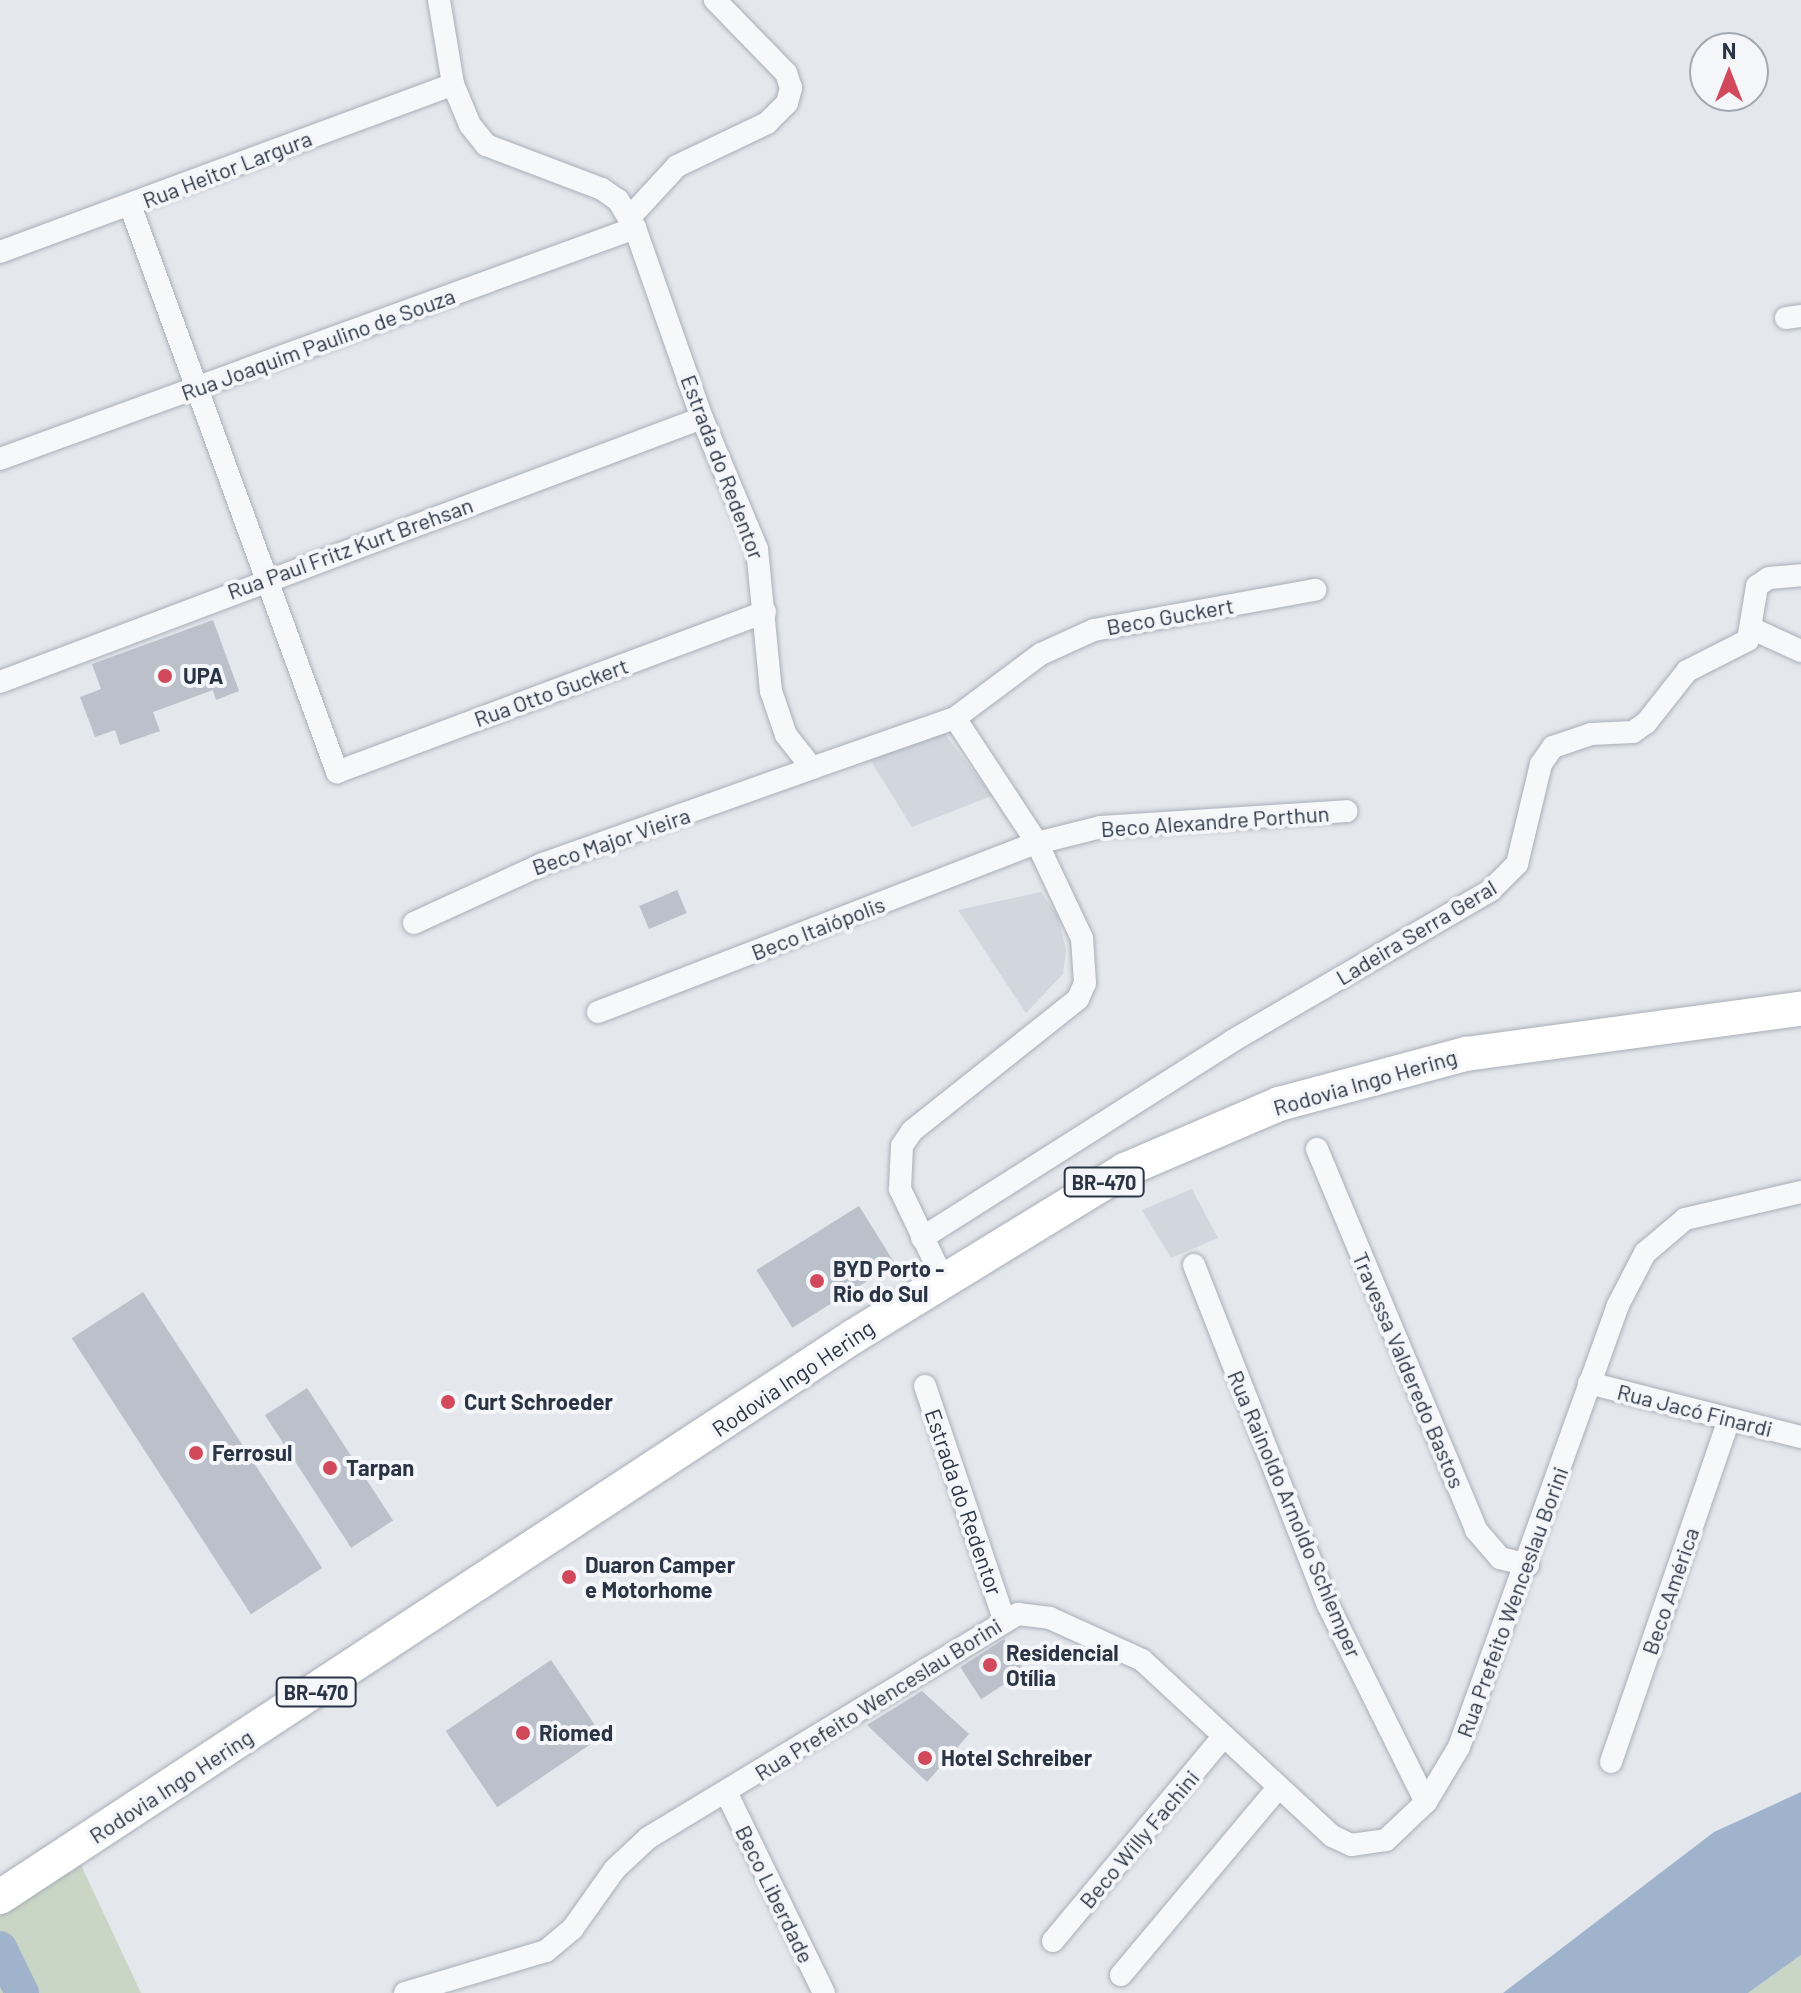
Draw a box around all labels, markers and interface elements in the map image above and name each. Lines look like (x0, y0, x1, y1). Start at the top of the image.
north arrow (1689, 32, 1769, 112)
text: N (1722, 37, 1736, 63)
street label: Rua Heitor Largura (139, 125, 315, 213)
street label: Rua Joaquim Paulino de Souza (177, 282, 459, 406)
street label: Estrada do Redentor (676, 371, 770, 563)
street label: Rua Paul Fritz Kurt Brehsan (224, 491, 476, 605)
street label: Beco Guckert (1104, 592, 1236, 640)
street label: Rua Otto Guckert (470, 652, 632, 732)
place label: UPA (183, 663, 224, 689)
marker: UPA (154, 665, 176, 687)
street label: Beco Alexandre Porthun (1100, 800, 1330, 842)
street label: Beco Major Vieira (529, 802, 693, 880)
street label: Ladeira Serra Geral (1331, 874, 1501, 990)
street label: Beco Itaiópolis (748, 890, 888, 966)
street label: Rodovia Ingo Hering (1270, 1043, 1460, 1121)
road number: BR-470 (1062, 1166, 1146, 1198)
street label: Travessa Valderedo Bastos (1347, 1248, 1471, 1492)
place label: BYD Porto - Rio do Sul (833, 1255, 944, 1306)
marker: BYD Porto - Rio do Sul (808, 1272, 826, 1290)
street label: Rodovia Ingo Hering (707, 1314, 879, 1442)
street label: Rua Rainoldo Arnoldo Schlemper (1222, 1366, 1368, 1662)
street label: Rua Jacó Finardi (1615, 1378, 1775, 1442)
place label: Curt Schroeder (464, 1389, 613, 1415)
marker: Curt Schroeder (439, 1393, 457, 1411)
street label: Estrada do Redentor (920, 1405, 1008, 1599)
place label: Ferrosul (212, 1440, 292, 1466)
marker: Ferrosul (187, 1444, 205, 1462)
place label: Tarpan (346, 1455, 414, 1481)
marker: Tarpan (321, 1459, 339, 1477)
street label: Rua Prefeito Wenceslau Borini (1451, 1463, 1573, 1741)
street label: Beco América (1636, 1524, 1704, 1658)
place label: Duaron Camper e Motorhome (585, 1551, 735, 1602)
marker: Duaron Camper e Motorhome (560, 1568, 578, 1586)
street label: Rua Prefeito Wenceslau Borini (750, 1612, 1006, 1786)
place label: Residencial Otília (1006, 1639, 1119, 1690)
marker: Residencial Otília (981, 1656, 999, 1674)
road number: BR-470 (274, 1676, 358, 1708)
place label: Riomed (539, 1720, 613, 1746)
street label: Rodovia Ingo Hering (84, 1723, 258, 1849)
marker: Riomed (514, 1724, 532, 1742)
place label: Hotel Schreiber (941, 1745, 1092, 1771)
marker: Hotel Schreiber (916, 1749, 934, 1767)
street label: Beco Willy Fachini (1074, 1765, 1204, 1913)
street label: Beco Liberdade (730, 1821, 820, 1967)

